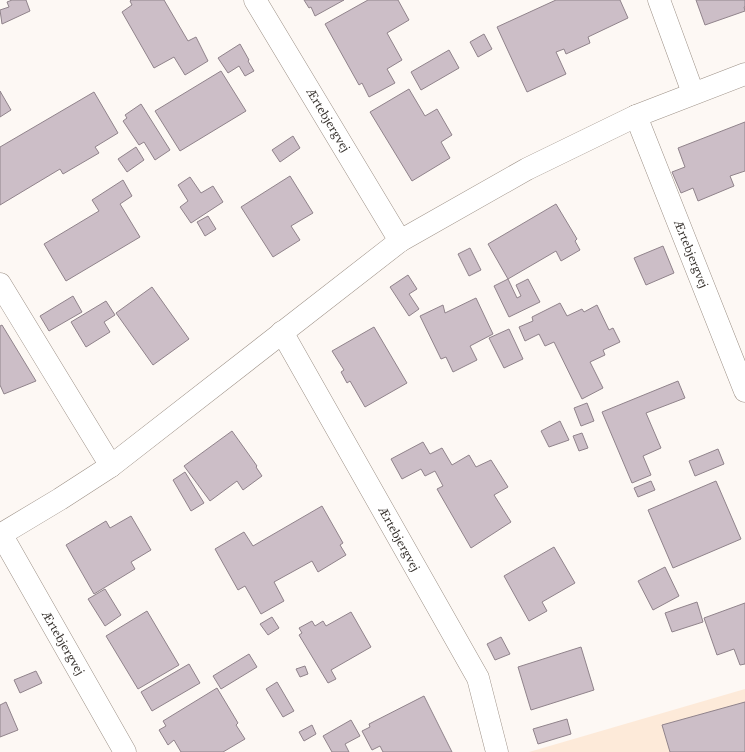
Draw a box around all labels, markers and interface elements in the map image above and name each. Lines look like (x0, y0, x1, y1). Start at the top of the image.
street label: Ærtebjergvej (303, 85, 353, 154)
street label: Ærtebjergvej (671, 217, 711, 290)
street label: Ærtebjergvej (375, 503, 423, 574)
street label: Ærtebjergvej (38, 607, 87, 678)

